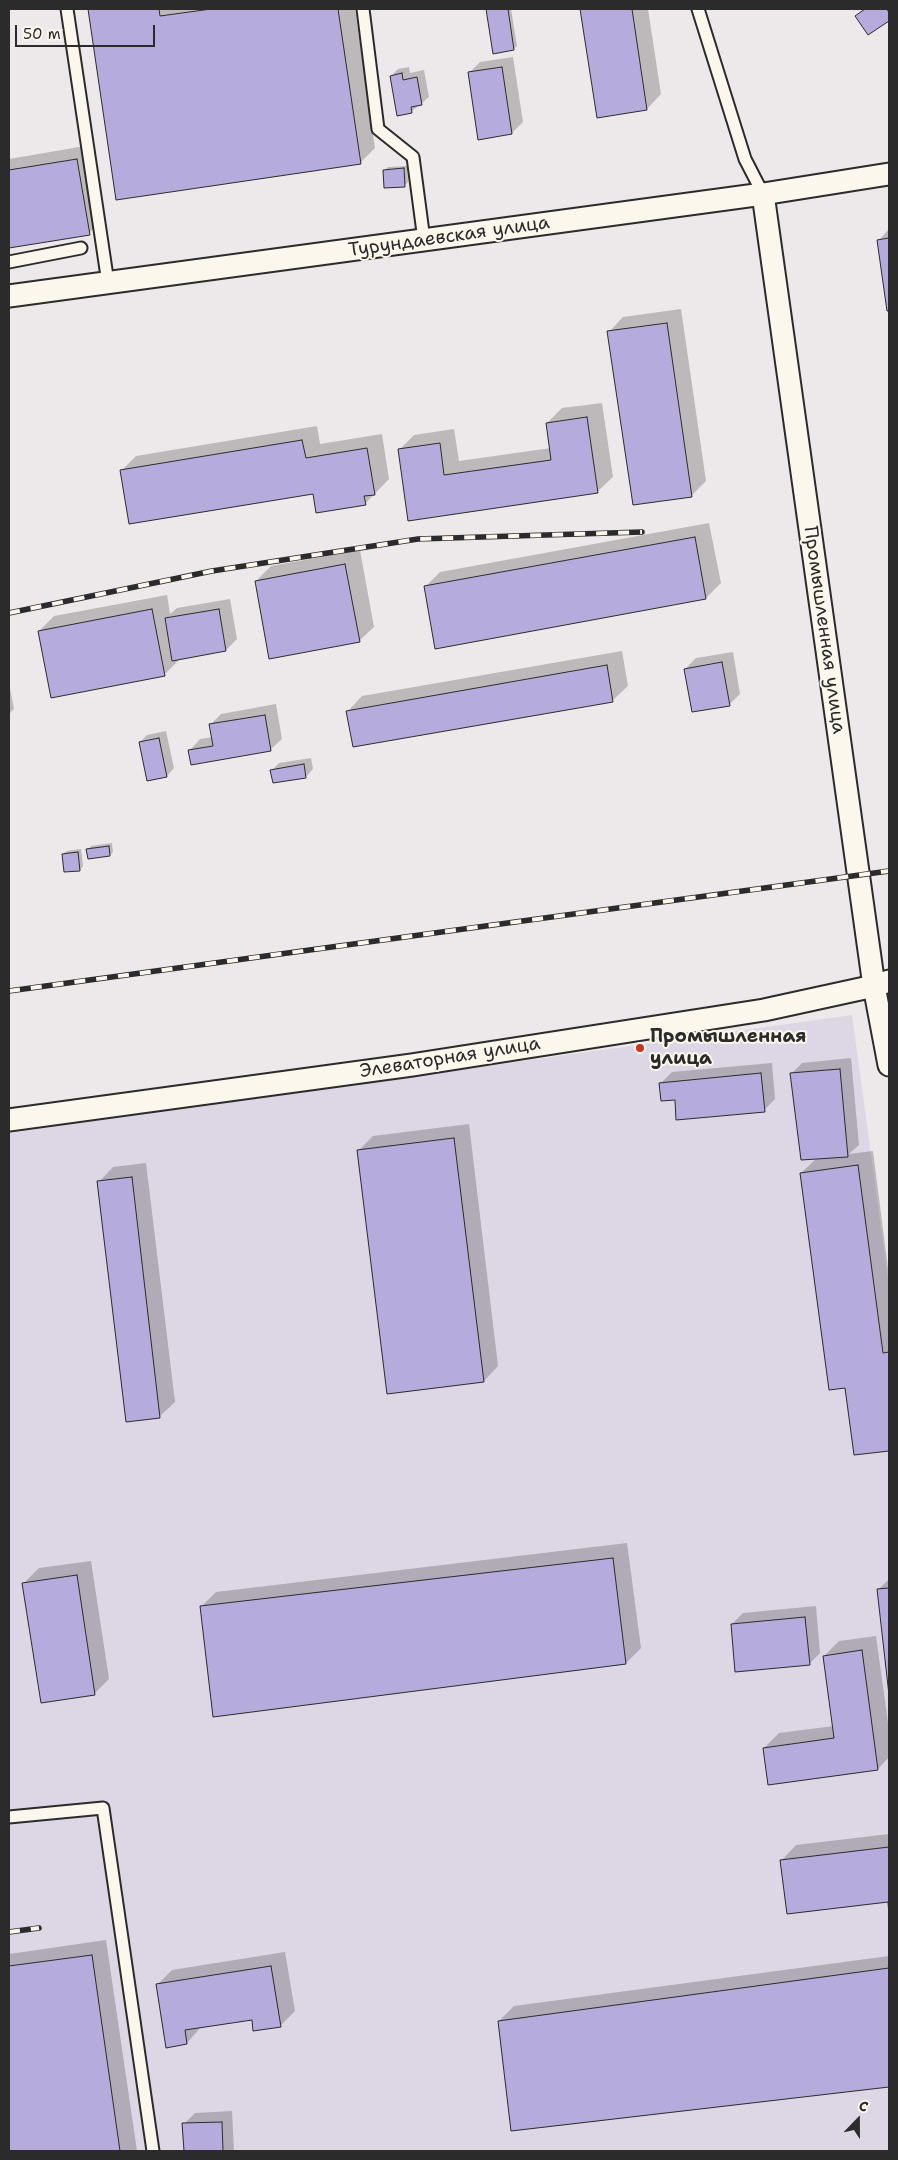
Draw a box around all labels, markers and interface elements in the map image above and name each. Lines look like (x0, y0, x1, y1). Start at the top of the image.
scale bar (18, 15, 158, 47)
text: 50 m (23, 24, 61, 44)
street label: Турундаевская улица (347, 212, 551, 262)
street label: Промышленная улица (798, 525, 850, 735)
place label: Промышленная улица (650, 1026, 807, 1070)
street label: Элеваторная улица (358, 1032, 542, 1084)
marker: Промышленная улица (634, 1042, 646, 1054)
north arrow (833, 2095, 883, 2145)
text: С (856, 2096, 871, 2116)

